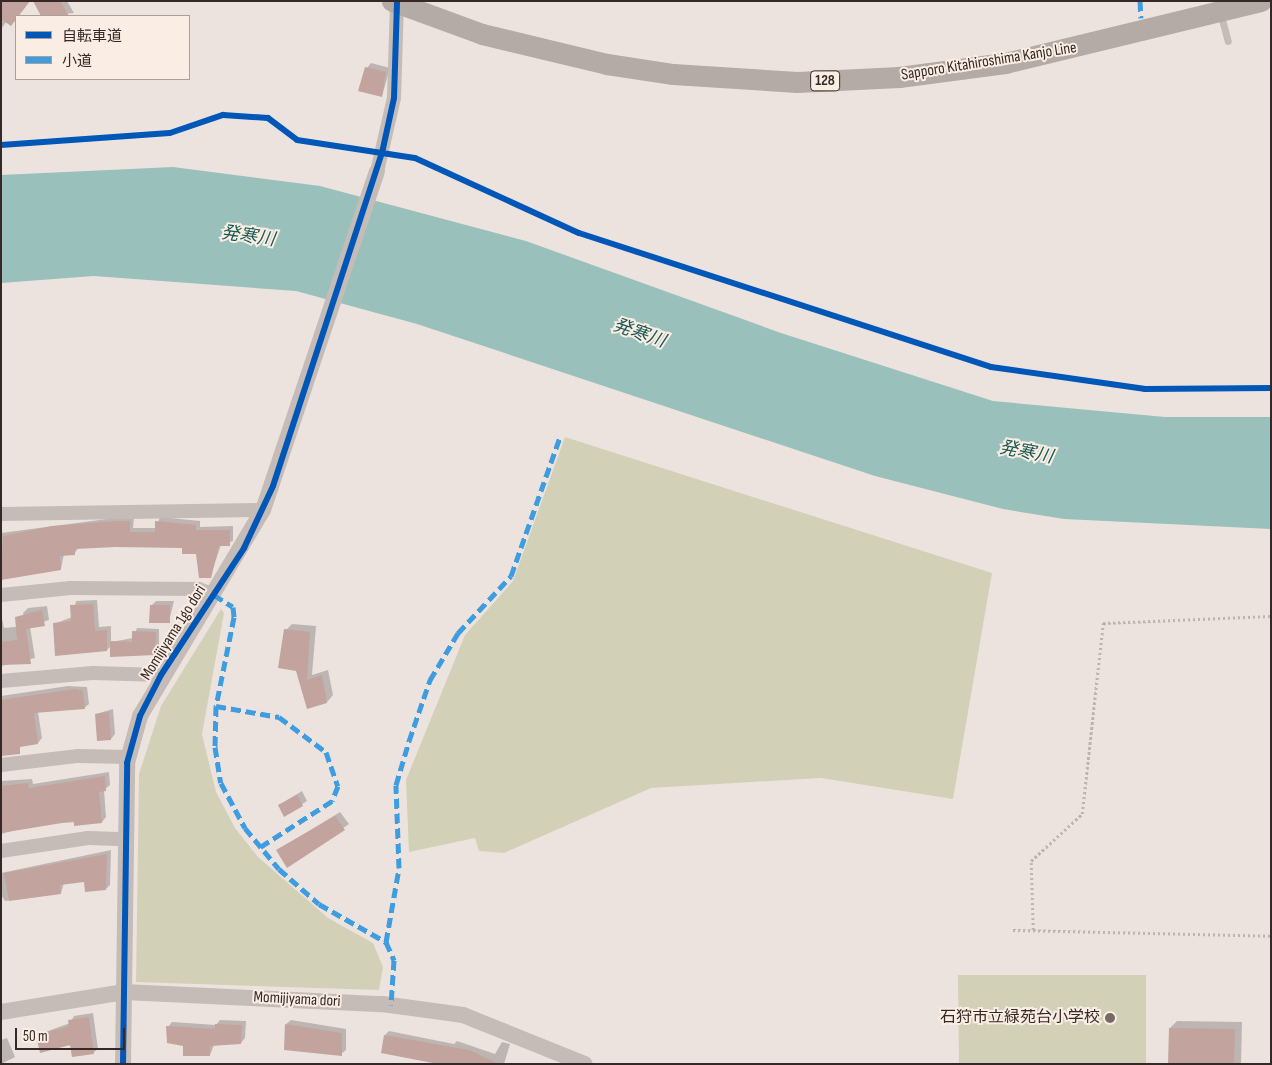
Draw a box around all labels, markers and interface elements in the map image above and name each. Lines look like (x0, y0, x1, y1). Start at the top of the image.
legend (15, 15, 190, 80)
text: 自転車道 (62, 27, 122, 46)
street label: Sapporo Kitahiroshima Kanjo Line (900, 39, 1078, 85)
text: 小道 (62, 52, 92, 71)
road number: 128 (810, 68, 840, 94)
water label: 発寒川 (220, 223, 276, 251)
water label: 発寒川 (610, 315, 668, 353)
water label: 発寒川 (997, 437, 1055, 469)
street label: Momijiyama 1go dori (137, 582, 211, 684)
street label: Momijiyama dori (253, 988, 341, 1012)
place label: 石狩市立緑苑台小学校 (940, 1008, 1100, 1028)
marker: 石狩市立緑苑台小学校 (1104, 1012, 1116, 1024)
scale bar (18, 1018, 128, 1050)
text: 50 m (23, 1027, 48, 1046)

